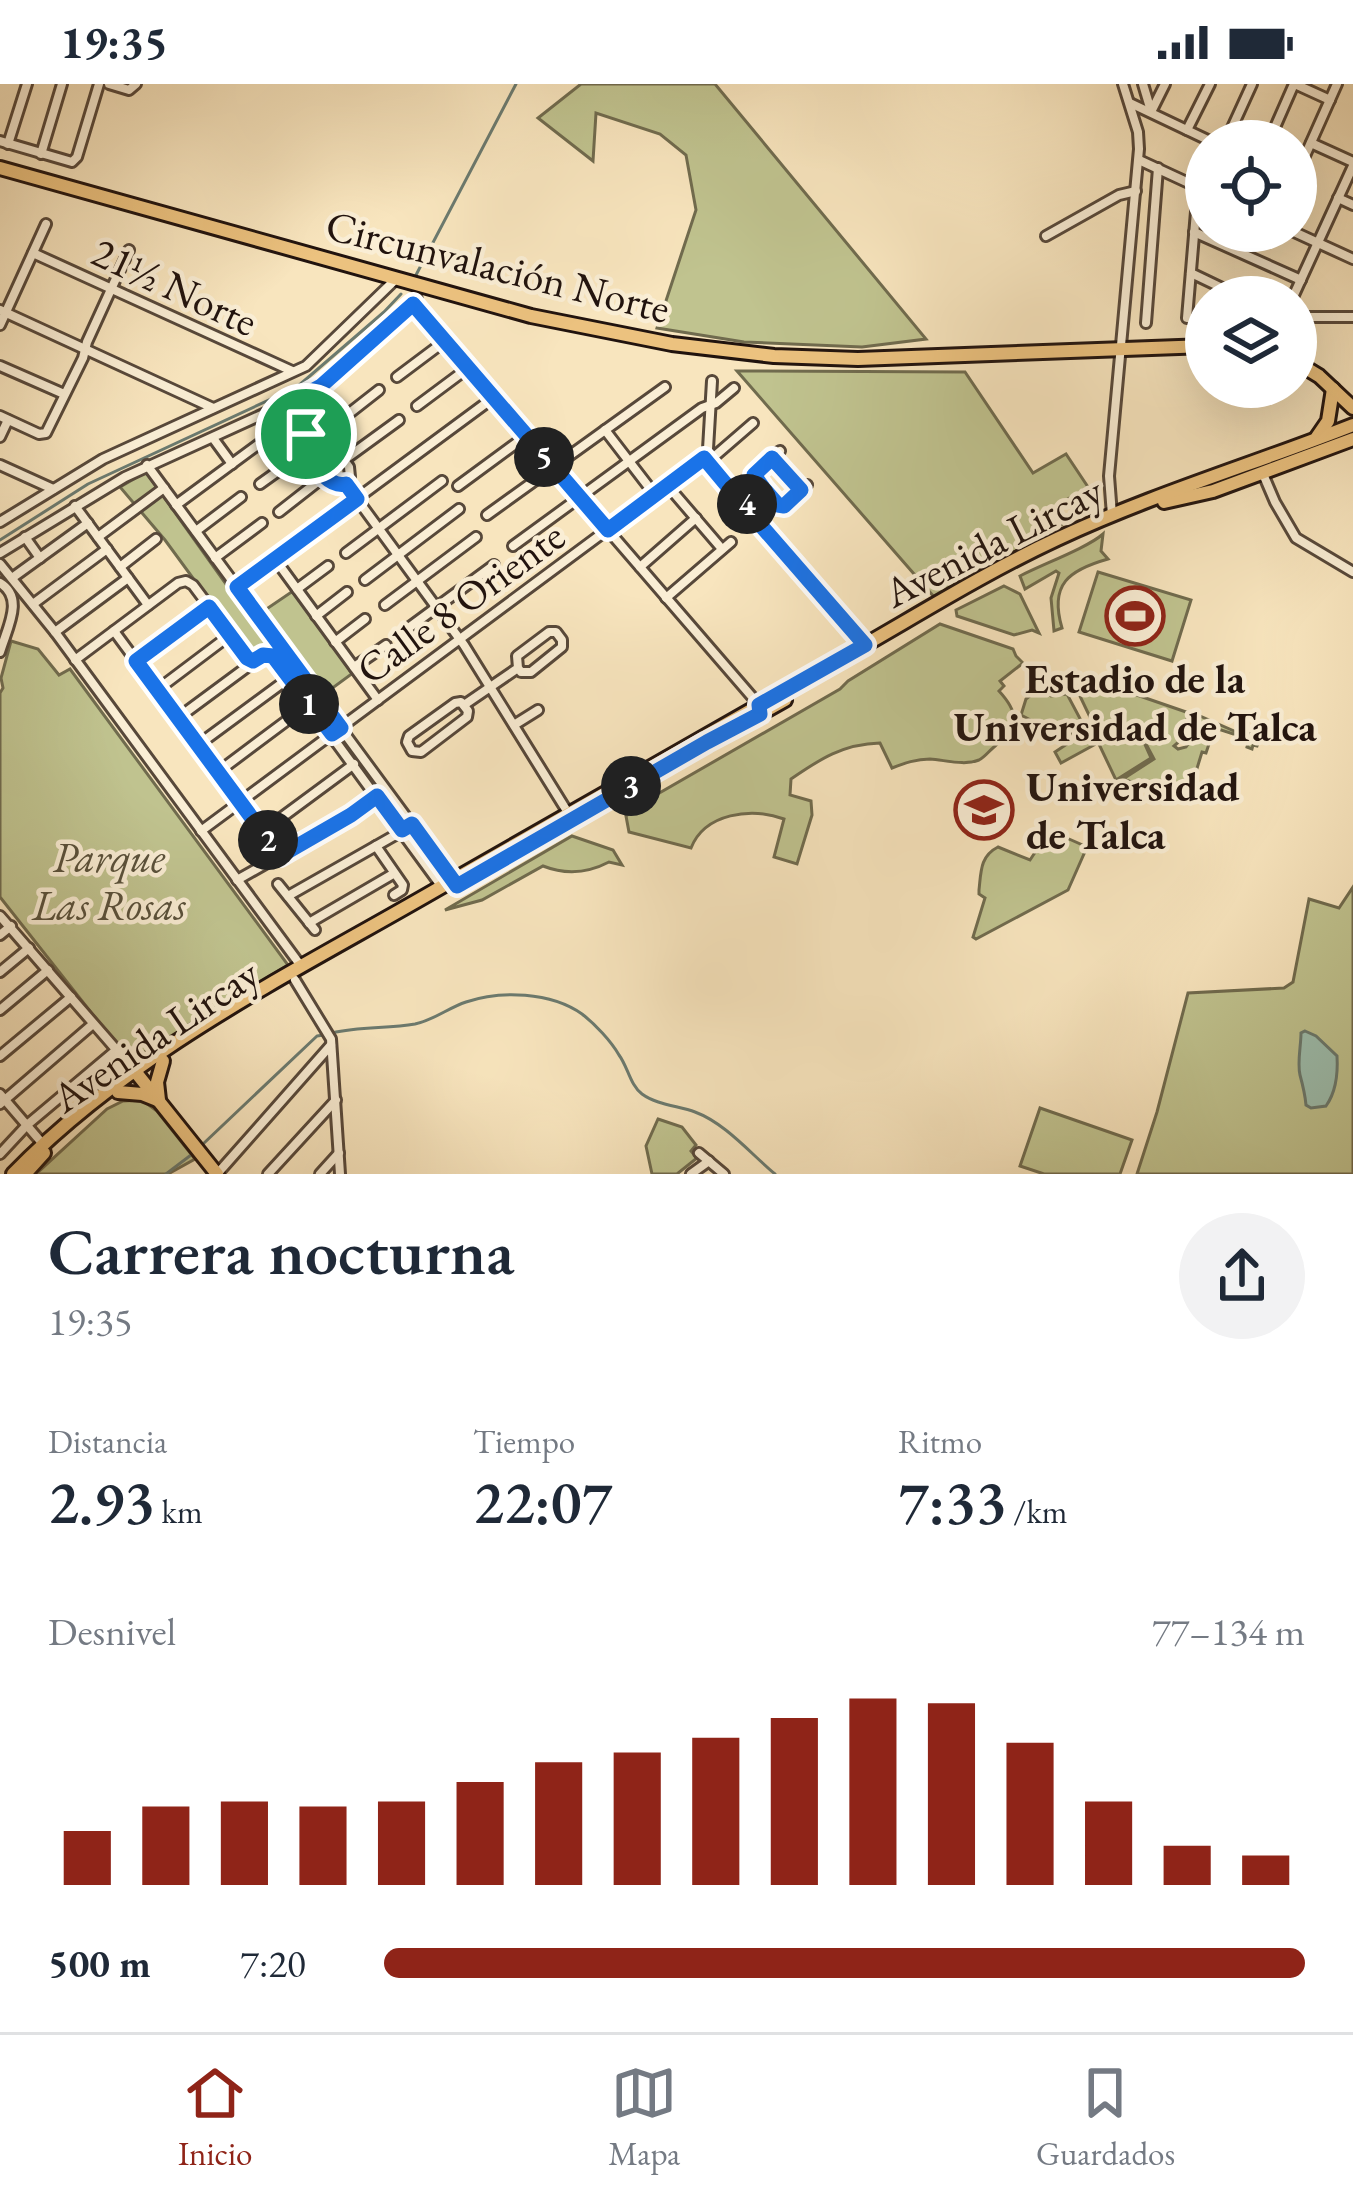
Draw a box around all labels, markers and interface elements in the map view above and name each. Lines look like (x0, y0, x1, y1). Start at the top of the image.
text: 19:35 (60, 13, 168, 71)
map controls (1185, 120, 1317, 408)
button: locate (1185, 120, 1317, 252)
street label: Circunvalación Norte (320, 197, 675, 336)
street label: 21½ Norte (83, 224, 266, 349)
button: layers (1185, 276, 1317, 408)
pin (255, 383, 357, 485)
icon: arrive (273, 401, 339, 467)
pin: 5 (514, 427, 574, 487)
text: 5 (535, 435, 553, 478)
street label: Avenida Lircay (873, 462, 1113, 621)
pin: 4 (717, 474, 777, 534)
text: 4 (738, 482, 756, 525)
street label: Calle 8 Oriente (345, 508, 575, 697)
sports icon: Estadio de la Universidad de Talca (1104, 585, 1166, 647)
place label: Estadio de la Universidad de Talca (953, 651, 1317, 754)
pin: 1 (279, 674, 339, 734)
text: 1 (300, 682, 318, 725)
pin: 3 (601, 756, 661, 816)
place label: Universidad de Talca (1026, 759, 1240, 862)
text: 3 (622, 764, 640, 807)
school or university icon: Universidad de Talca (953, 779, 1015, 841)
pin: 2 (238, 810, 298, 870)
text: 2 (259, 818, 277, 861)
park label: Parque Las Rosas (31, 830, 186, 933)
street label: Avenida Lircay (40, 946, 270, 1126)
text: Carrera nocturna (48, 1208, 514, 1294)
button: share (1179, 1213, 1305, 1339)
text: 19:35 (48, 1296, 133, 1347)
text: Distancia (48, 1420, 167, 1463)
text: Tiempo (473, 1420, 575, 1463)
text: Ritmo (898, 1420, 982, 1463)
text: 2.93 (48, 1463, 155, 1541)
text: 22:07 (473, 1463, 612, 1541)
text: 7:33 (898, 1463, 1007, 1541)
text: km (155, 1490, 203, 1533)
text: /km (1007, 1490, 1068, 1533)
text: Desnivel (48, 1606, 176, 1657)
text: 77–134 m (1152, 1606, 1305, 1657)
text: 500 m (48, 1938, 151, 1989)
text: 7:20 (240, 1938, 306, 1989)
tab: Inicio (178, 2060, 252, 2175)
tab: Mapa (608, 2060, 680, 2175)
tab: Guardados (1036, 2060, 1175, 2175)

